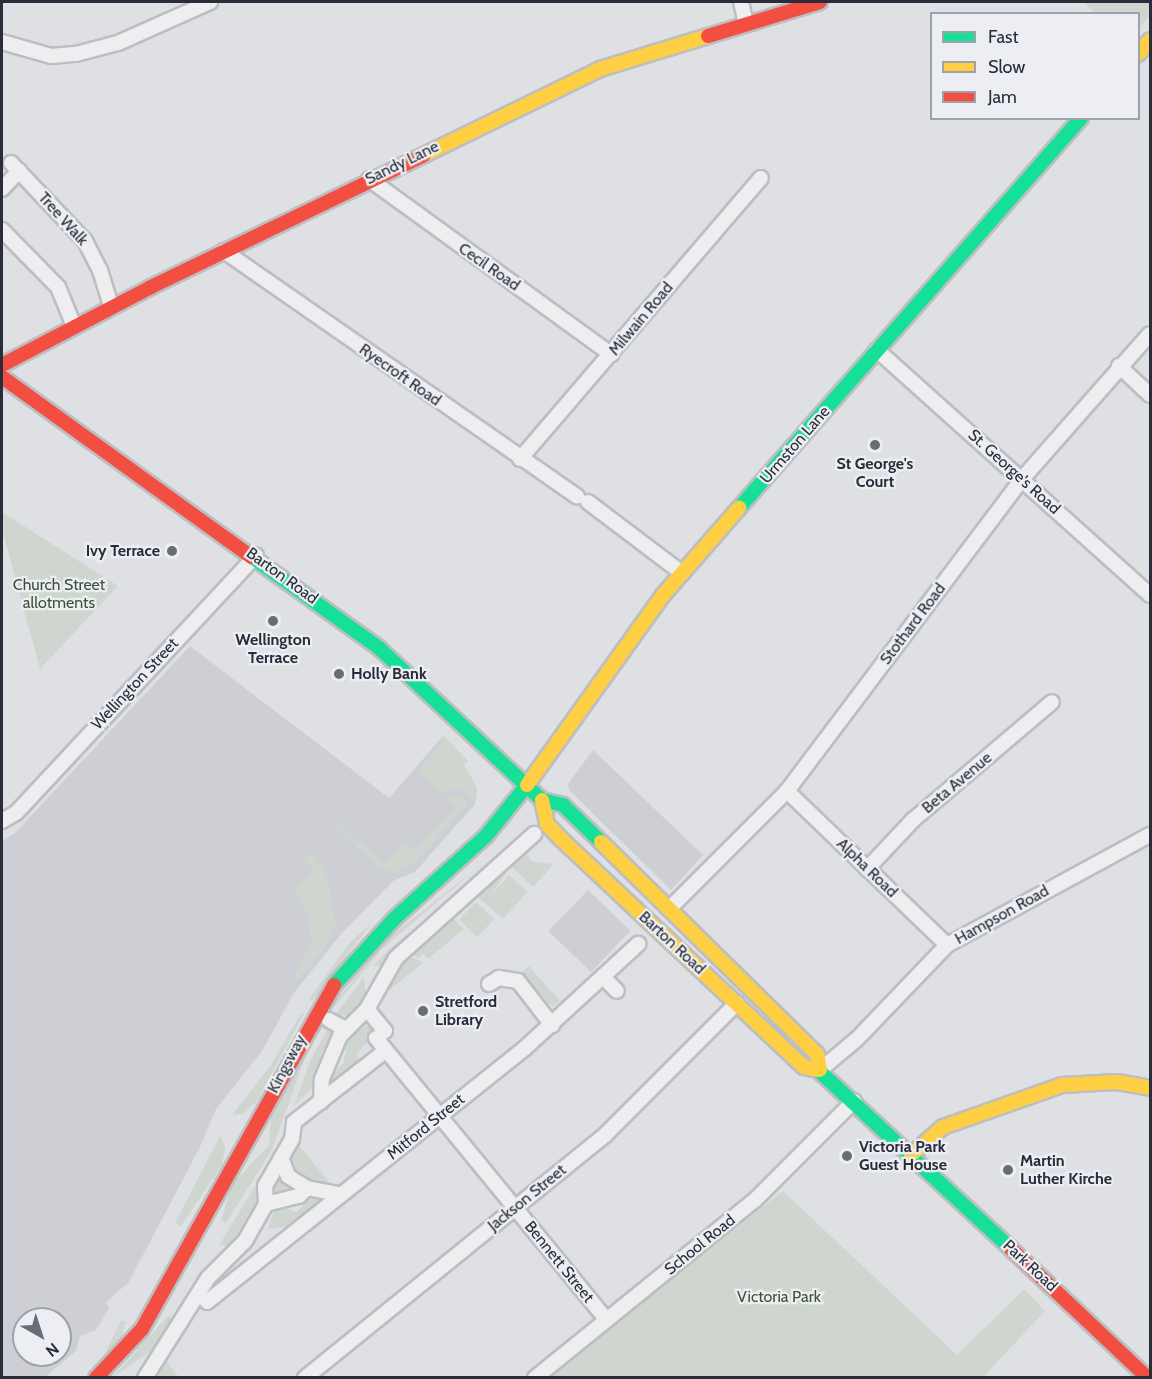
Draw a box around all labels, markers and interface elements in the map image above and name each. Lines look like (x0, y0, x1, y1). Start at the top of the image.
legend (930, 12, 1140, 120)
text: Fast (988, 26, 1019, 48)
text: Slow (988, 56, 1025, 78)
text: Jam (988, 86, 1017, 108)
street label: Sandy Lane (362, 137, 442, 189)
street label: Tree Walk (34, 188, 92, 250)
street label: Cecil Road (455, 239, 523, 295)
street label: Milwain Road (605, 278, 677, 360)
street label: Ryecroft Road (355, 340, 445, 410)
street label: Urmston Lane (756, 402, 834, 488)
street label: St. George's Road (964, 426, 1064, 518)
marker: St George's Court (868, 438, 882, 452)
place label: St George's Court (837, 454, 913, 492)
place label: Ivy Terrace (86, 541, 160, 561)
marker: Ivy Terrace (165, 544, 179, 558)
street label: Barton Road (243, 544, 321, 608)
park label: Church Street allotments (13, 575, 105, 613)
street label: Stothard Road (876, 580, 950, 668)
marker: Wellington Terrace (266, 614, 280, 628)
place label: Wellington Terrace (235, 630, 311, 668)
street label: Wellington Street (88, 634, 182, 734)
place label: Holly Bank (351, 664, 427, 684)
marker: Holly Bank (332, 667, 346, 681)
street label: Beta Avenue (918, 748, 996, 818)
street label: Alpha Road (833, 834, 901, 902)
street label: Hampson Road (952, 881, 1052, 949)
street label: Barton Road (635, 907, 709, 979)
place label: Stretford Library (435, 992, 497, 1030)
marker: Stretford Library (416, 1004, 430, 1018)
street label: Kingsway (264, 1032, 310, 1096)
street label: Mitford Street (383, 1090, 469, 1164)
place label: Victoria Park Guest House (859, 1137, 947, 1175)
marker: Victoria Park Guest House (840, 1149, 854, 1163)
place label: Martin Luther Kirche (1020, 1151, 1112, 1189)
street label: Jackson Street (484, 1161, 570, 1235)
marker: Martin Luther Kirche (1001, 1163, 1015, 1177)
street label: School Road (661, 1211, 739, 1279)
street label: Bennett Street (520, 1217, 598, 1307)
street label: Park Road (999, 1236, 1061, 1296)
park label: Victoria Park (737, 1287, 821, 1307)
north arrow (12, 1307, 72, 1367)
text: N (42, 1339, 63, 1361)

